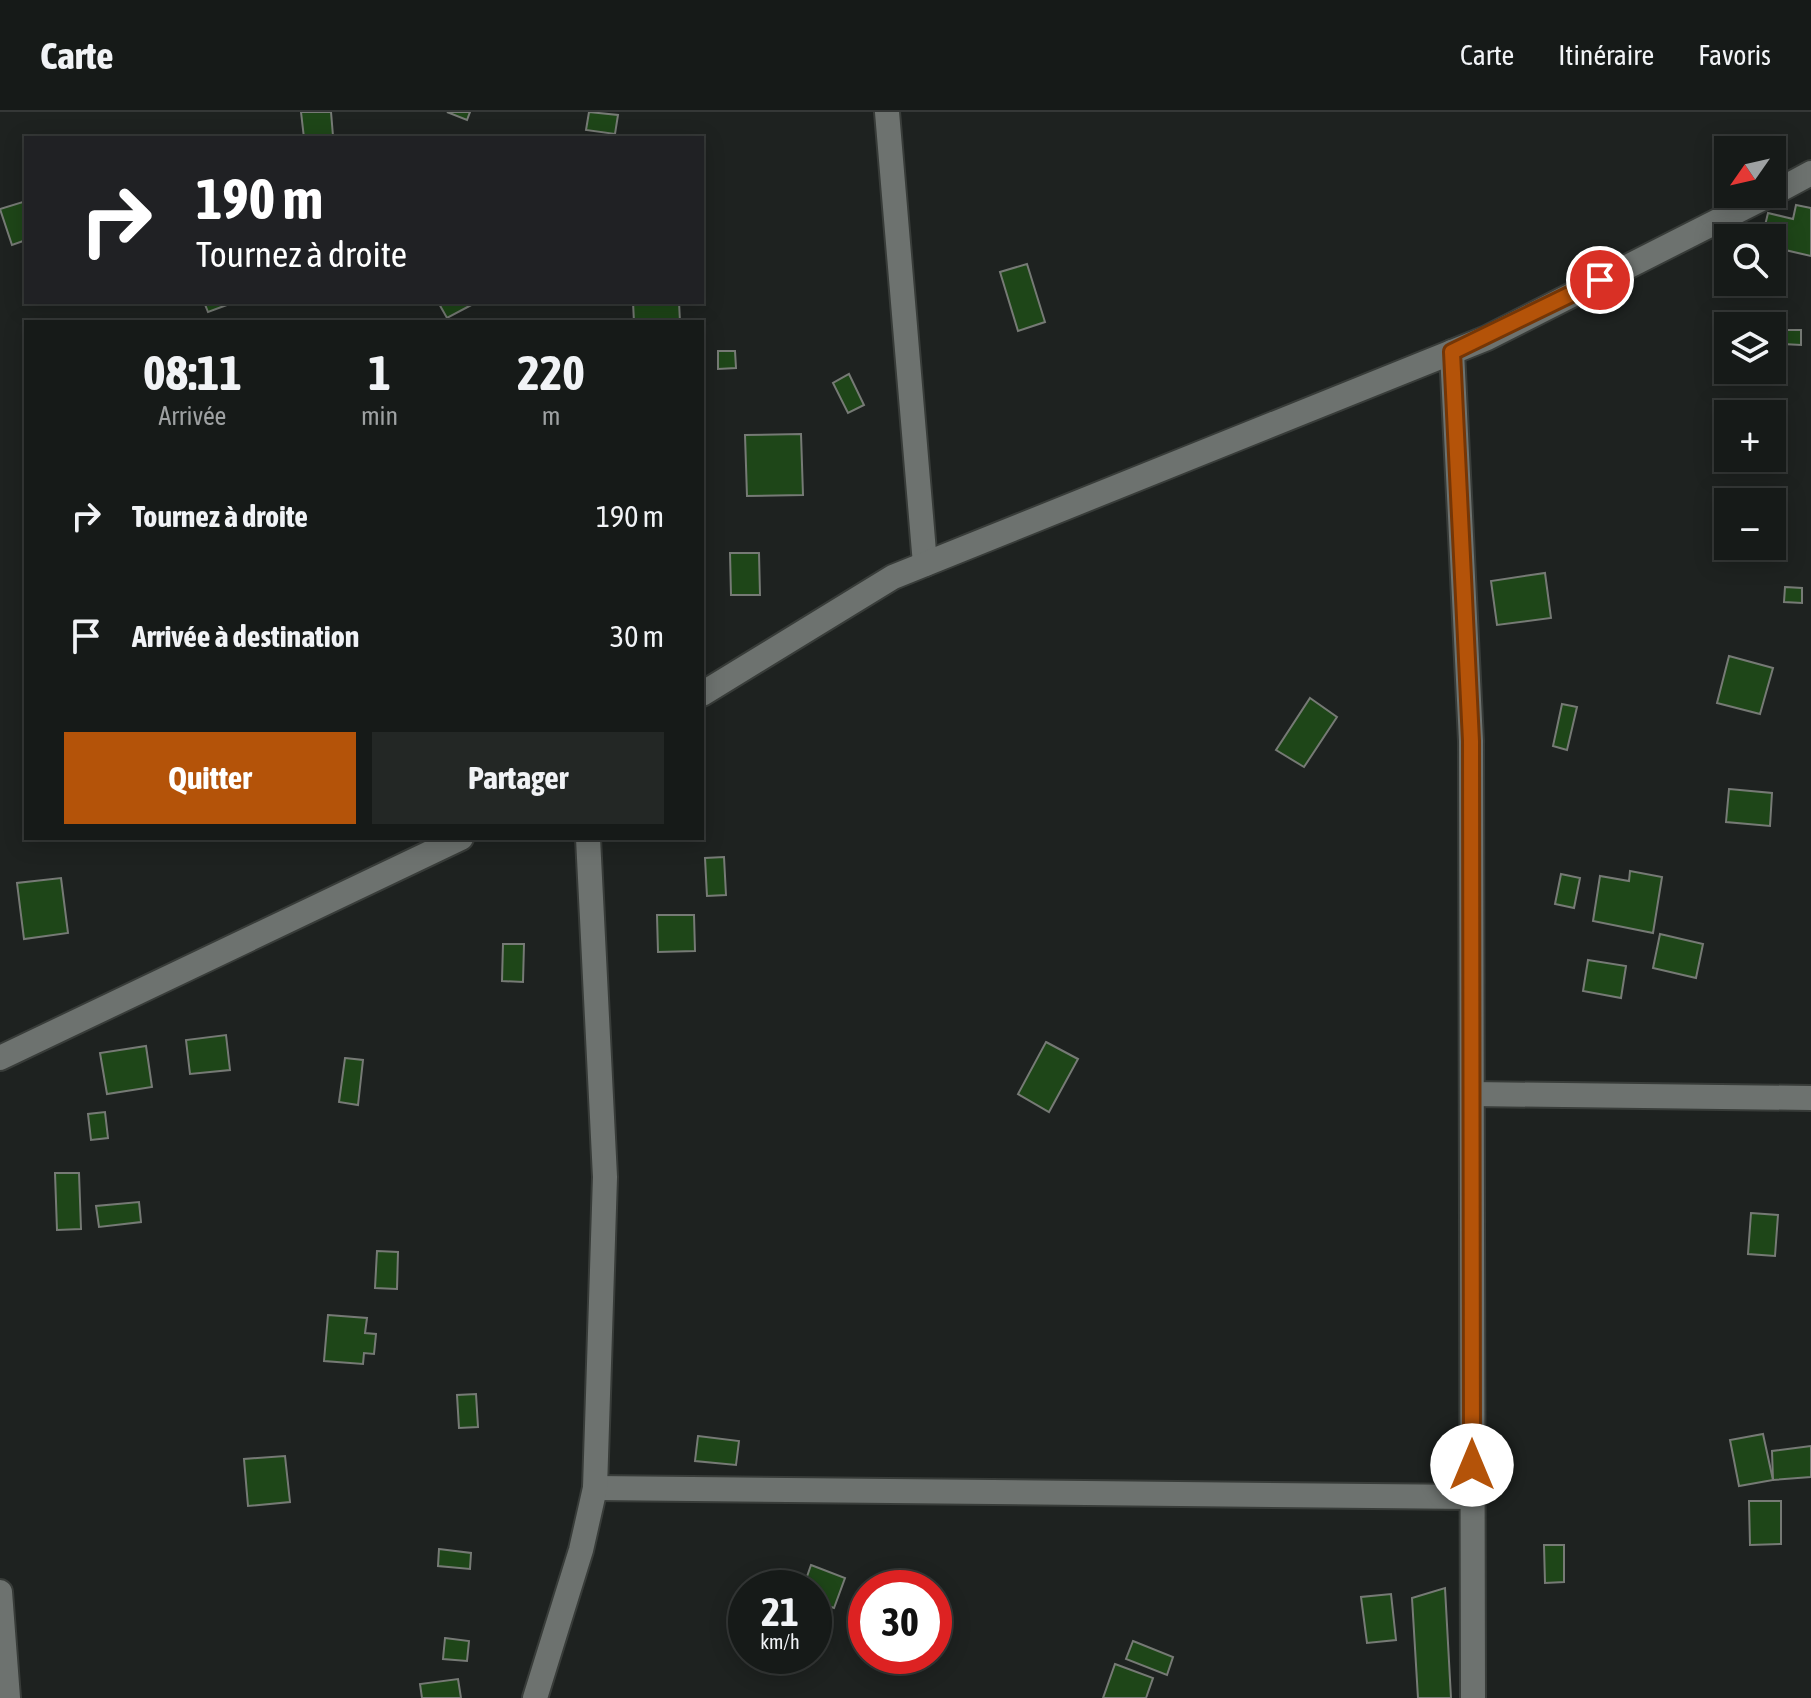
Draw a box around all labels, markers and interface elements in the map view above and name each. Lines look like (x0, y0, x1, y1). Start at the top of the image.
text: Carte (40, 34, 113, 77)
text: Carte (1460, 39, 1514, 71)
text: Itinéraire (1558, 39, 1654, 71)
text: Favoris (1698, 39, 1771, 71)
north arrow (1714, 136, 1786, 208)
map controls (1714, 136, 1786, 560)
text: 190 m (196, 167, 323, 231)
icon: right (64, 168, 168, 272)
button: search (1714, 224, 1786, 296)
text: Tournez à droite (196, 233, 407, 275)
pin (1566, 246, 1634, 314)
icon: arrive (1578, 258, 1622, 302)
button: layers (1714, 312, 1786, 384)
text: 08:11 (143, 345, 242, 400)
text: 1 (368, 345, 391, 400)
text: 220 (517, 345, 585, 400)
button: + (1714, 400, 1786, 472)
text: Arrivée (158, 401, 226, 431)
text: min (361, 401, 398, 431)
text: m (542, 401, 560, 431)
button: − (1714, 488, 1786, 560)
icon: right (64, 494, 108, 538)
text: Tournez à droite (132, 499, 308, 533)
text: 190 m (596, 499, 664, 533)
icon: arrive (64, 614, 108, 658)
text: Arrivée à destination (132, 619, 359, 653)
text: 30 m (610, 619, 664, 653)
button: Quitter (64, 732, 356, 824)
button: Partager (372, 732, 664, 824)
position arrow (1430, 1423, 1514, 1507)
speed limit sign: 30 (848, 1570, 952, 1674)
text: 21 (761, 1589, 799, 1634)
text: km/h (760, 1630, 800, 1653)

